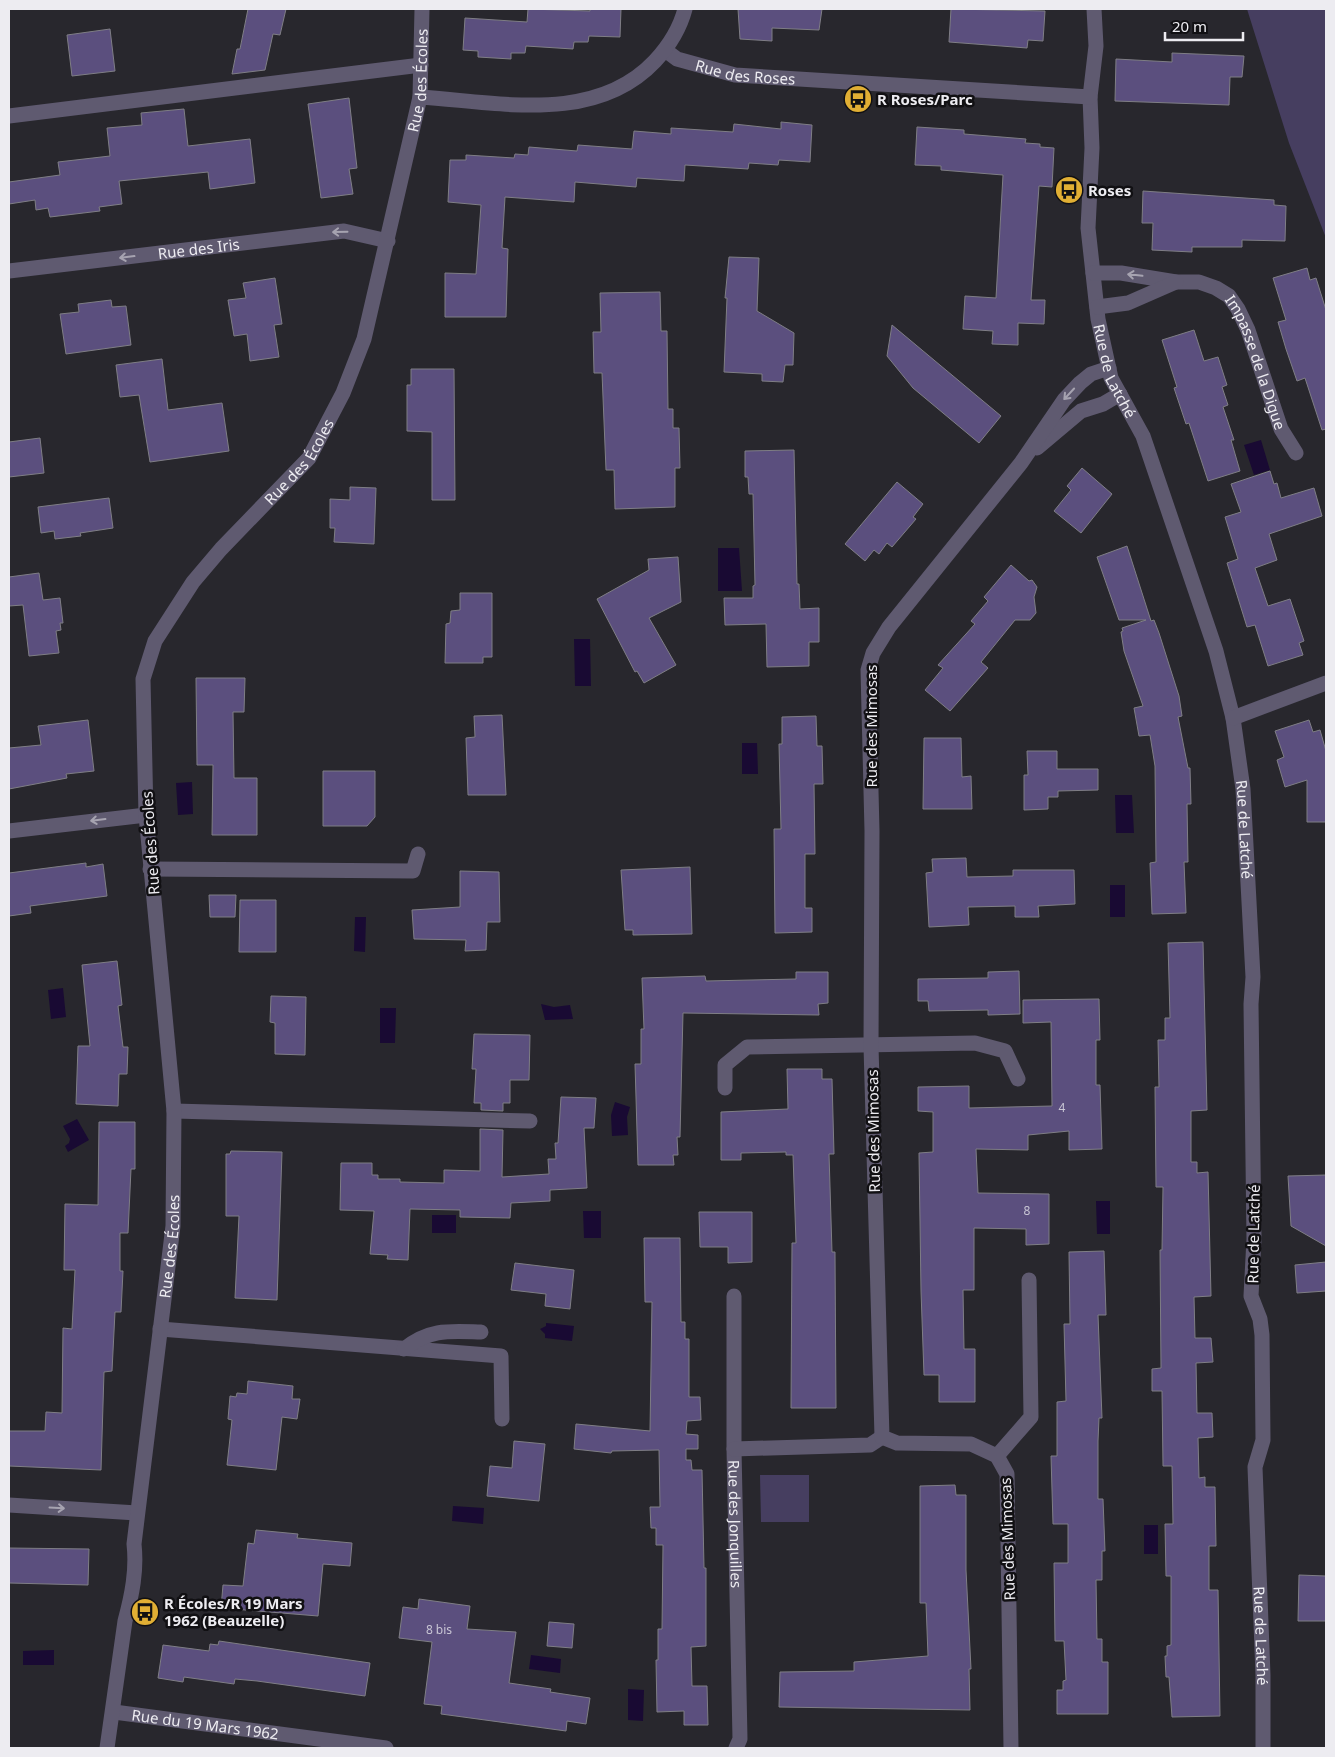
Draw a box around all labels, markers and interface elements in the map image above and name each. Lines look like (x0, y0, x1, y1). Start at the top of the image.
scale bar (1165, 10, 1242, 42)
text: 20 m (1172, 16, 1207, 36)
street label: Rue des Écoles (402, 28, 432, 134)
street label: Rue des Roses (693, 55, 796, 89)
bus stop icon: R Roses/Parc (843, 84, 873, 114)
place label: R Roses/Parc (877, 89, 973, 109)
bus stop icon: Roses (1054, 175, 1084, 205)
place label: Roses (1088, 180, 1131, 200)
one-way arrow (333, 227, 349, 237)
street label: Rue des Iris (157, 234, 241, 263)
one-way arrow (119, 252, 135, 262)
one-way arrow (1127, 270, 1143, 280)
street label: Impasse de la Digue (1221, 291, 1291, 432)
street label: Rue de Latché (1089, 322, 1141, 421)
one-way arrow (1063, 388, 1075, 401)
street label: Rue des Écoles (260, 415, 338, 509)
street label: Rue des Mimosas (861, 664, 881, 788)
street label: Rue de Latché (1232, 778, 1258, 879)
street label: Rue des Écoles (136, 790, 164, 896)
one-way arrow (90, 815, 106, 825)
street label: Rue des Mimosas (862, 1069, 884, 1193)
house number: 4 (1059, 1099, 1066, 1116)
street label: Rue de Latché (1242, 1184, 1264, 1284)
street label: Rue des Écoles (154, 1195, 183, 1299)
house number: 8 (1024, 1202, 1031, 1219)
street label: Rue des Jonquilles (724, 1460, 747, 1588)
street label: Rue des Mimosas (995, 1477, 1019, 1601)
one-way arrow (49, 1503, 65, 1512)
street label: Rue de Latché (1250, 1586, 1273, 1685)
place label: R Écoles/R 19 Mars 1962 (Beauzelle) (164, 1593, 303, 1630)
bus stop icon: R Écoles/R 19 Mars 1962 (Beauzelle) (130, 1597, 160, 1627)
house number: 8 bis (426, 1621, 452, 1638)
street label: Rue du 19 Mars 1962 (130, 1704, 280, 1744)

